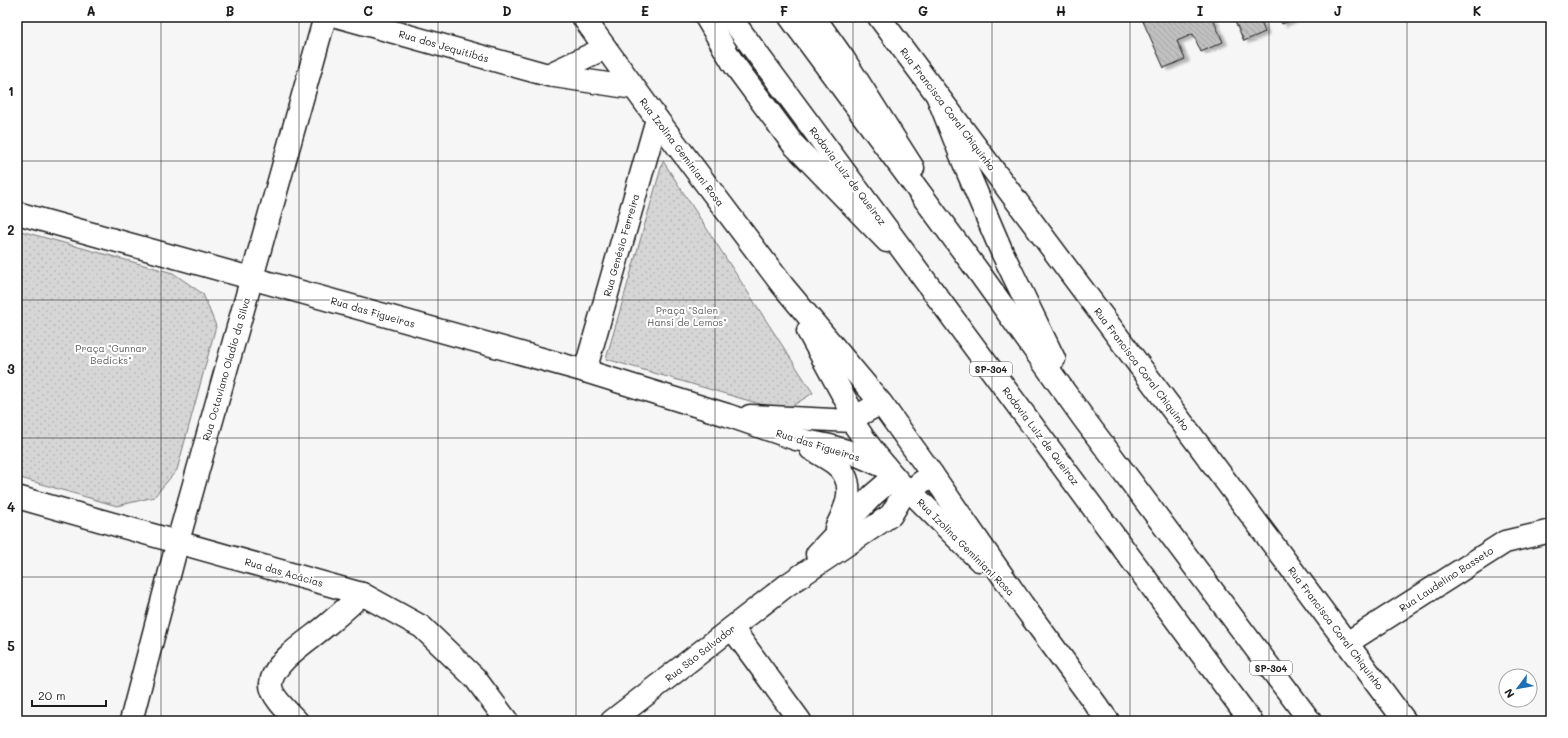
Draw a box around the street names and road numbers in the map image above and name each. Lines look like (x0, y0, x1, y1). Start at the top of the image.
street label: Rua dos Jequitibás (397, 26, 491, 66)
street label: Rua Francisca Coral Chiquinho (897, 45, 999, 173)
street label: Rua Izolina Geminiani Rosa (637, 95, 727, 209)
street label: Rodovia Luiz de Queiroz (806, 124, 890, 228)
street label: Rua Genésio Ferreira (600, 192, 642, 298)
street label: Rua das Figueiras (329, 293, 417, 331)
street label: Rua Octaviano Oladio da Silva (199, 296, 253, 442)
street label: Rua Francisca Coral Chiquinho (1091, 305, 1193, 433)
road number: SP-304 (970, 362, 1012, 376)
street label: Rodovia Luiz de Queiroz (999, 384, 1083, 488)
street label: Rua das Figueiras (774, 426, 862, 464)
street label: Rua Izolina Geminiani Rosa (914, 495, 1018, 599)
street label: Rua Laudelino Basseto (1396, 543, 1496, 615)
street label: Rua das Acácias (243, 554, 325, 590)
street label: Rua Francisca Coral Chiquinho (1285, 564, 1387, 692)
street label: Rua São Salvador (662, 621, 738, 685)
road number: SP-304 (1250, 661, 1292, 675)

